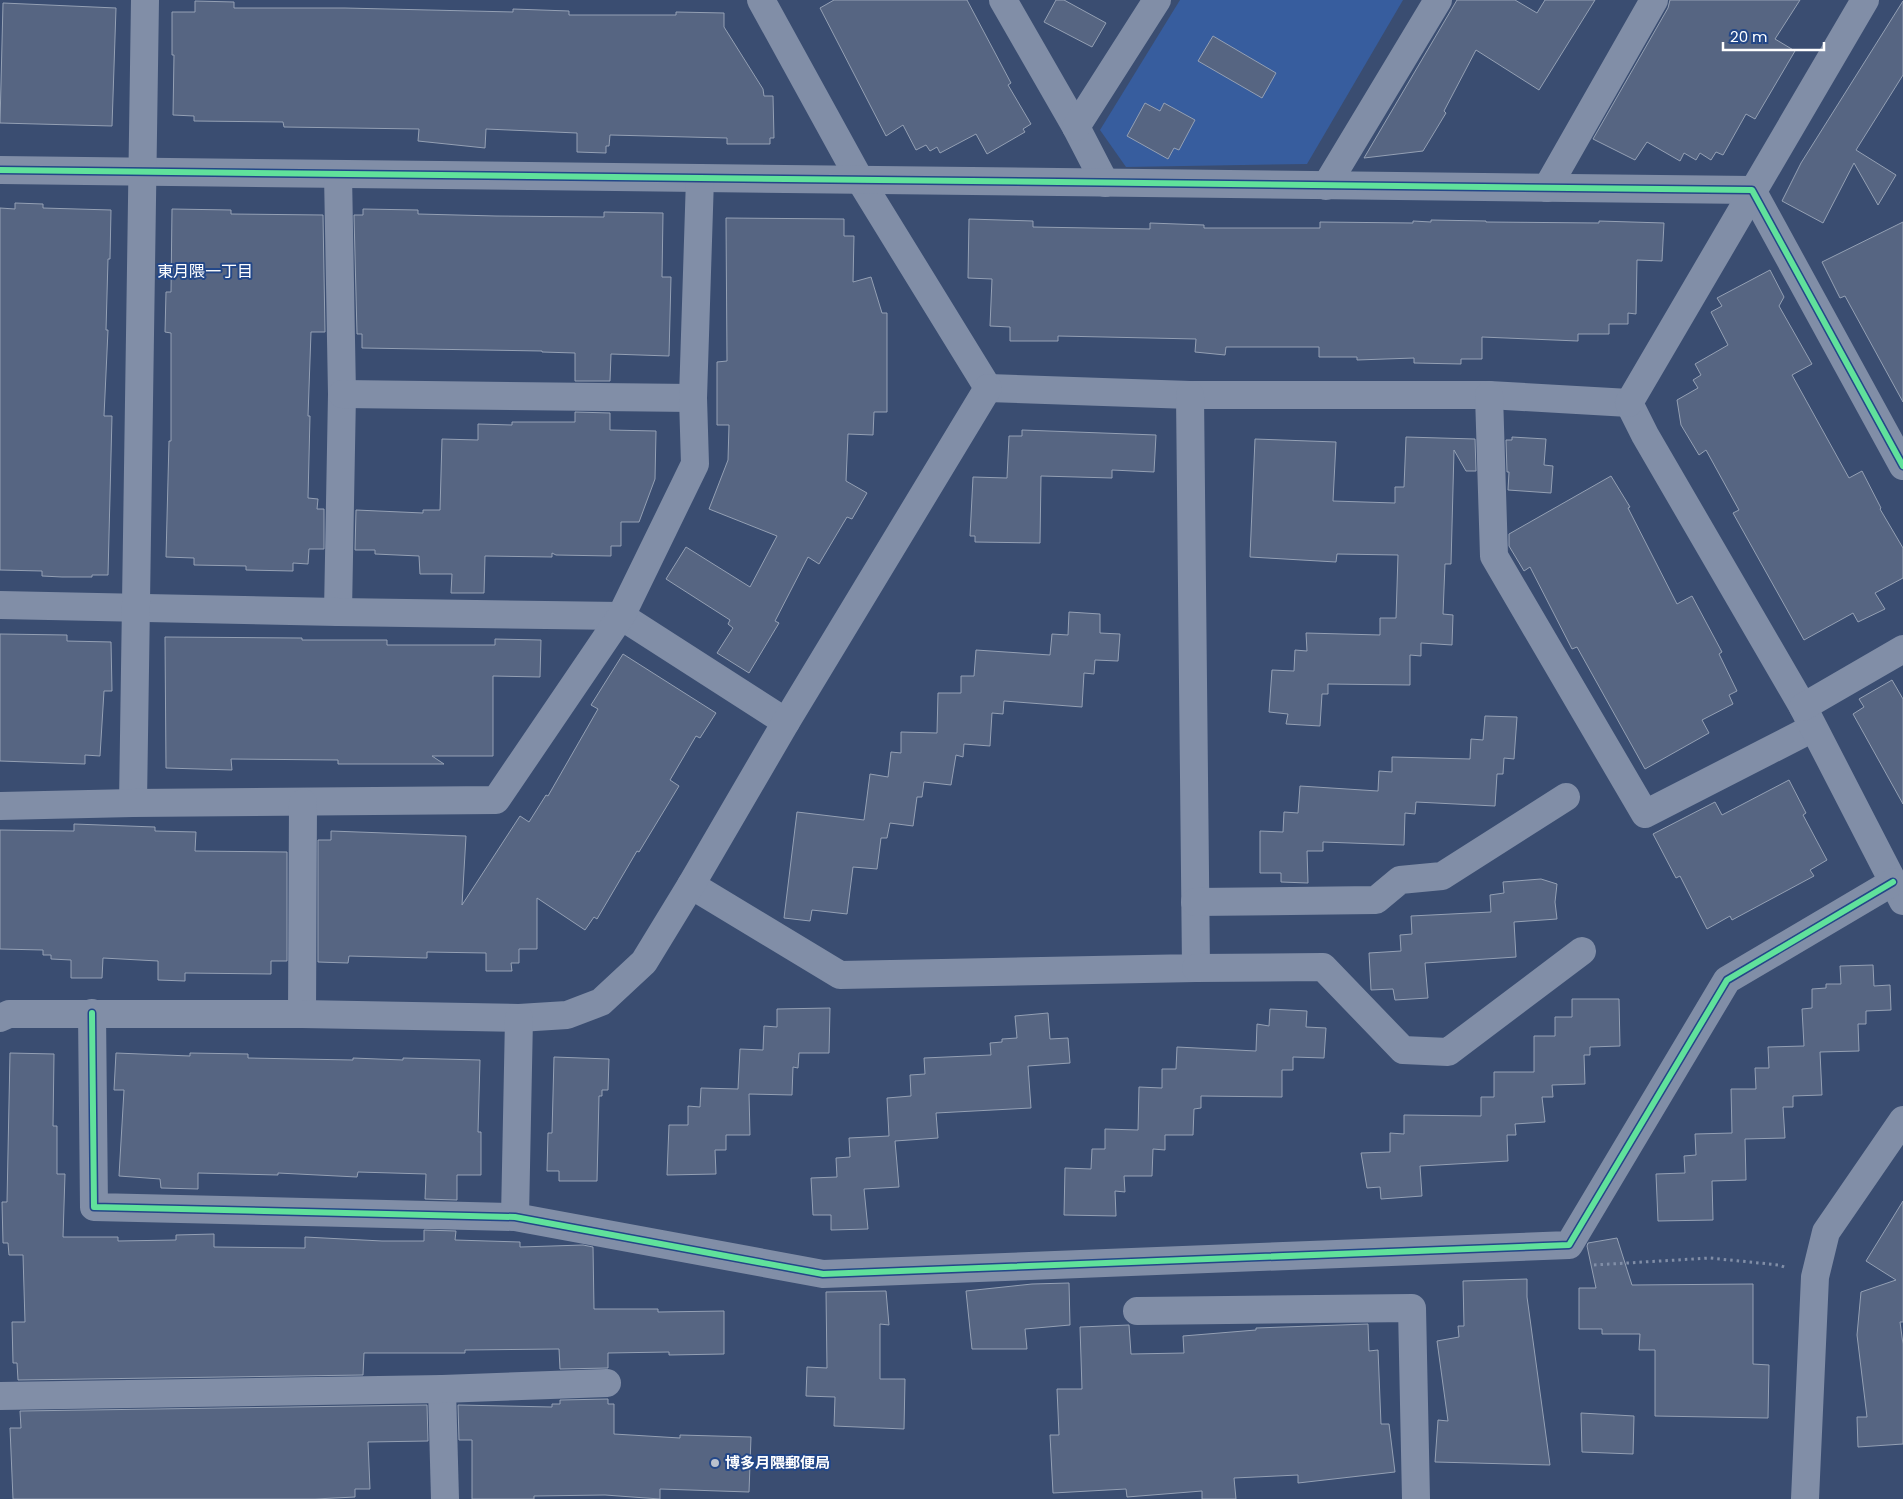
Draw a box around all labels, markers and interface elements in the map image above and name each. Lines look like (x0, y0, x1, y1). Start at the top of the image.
scale bar (1723, 20, 1824, 52)
text: 20 m (1730, 26, 1768, 47)
district label: 東月隈一丁目 (157, 260, 253, 283)
place label: 博多月隈郵便局 (725, 1452, 830, 1473)
marker: 博多月隈郵便局 (709, 1457, 721, 1469)

